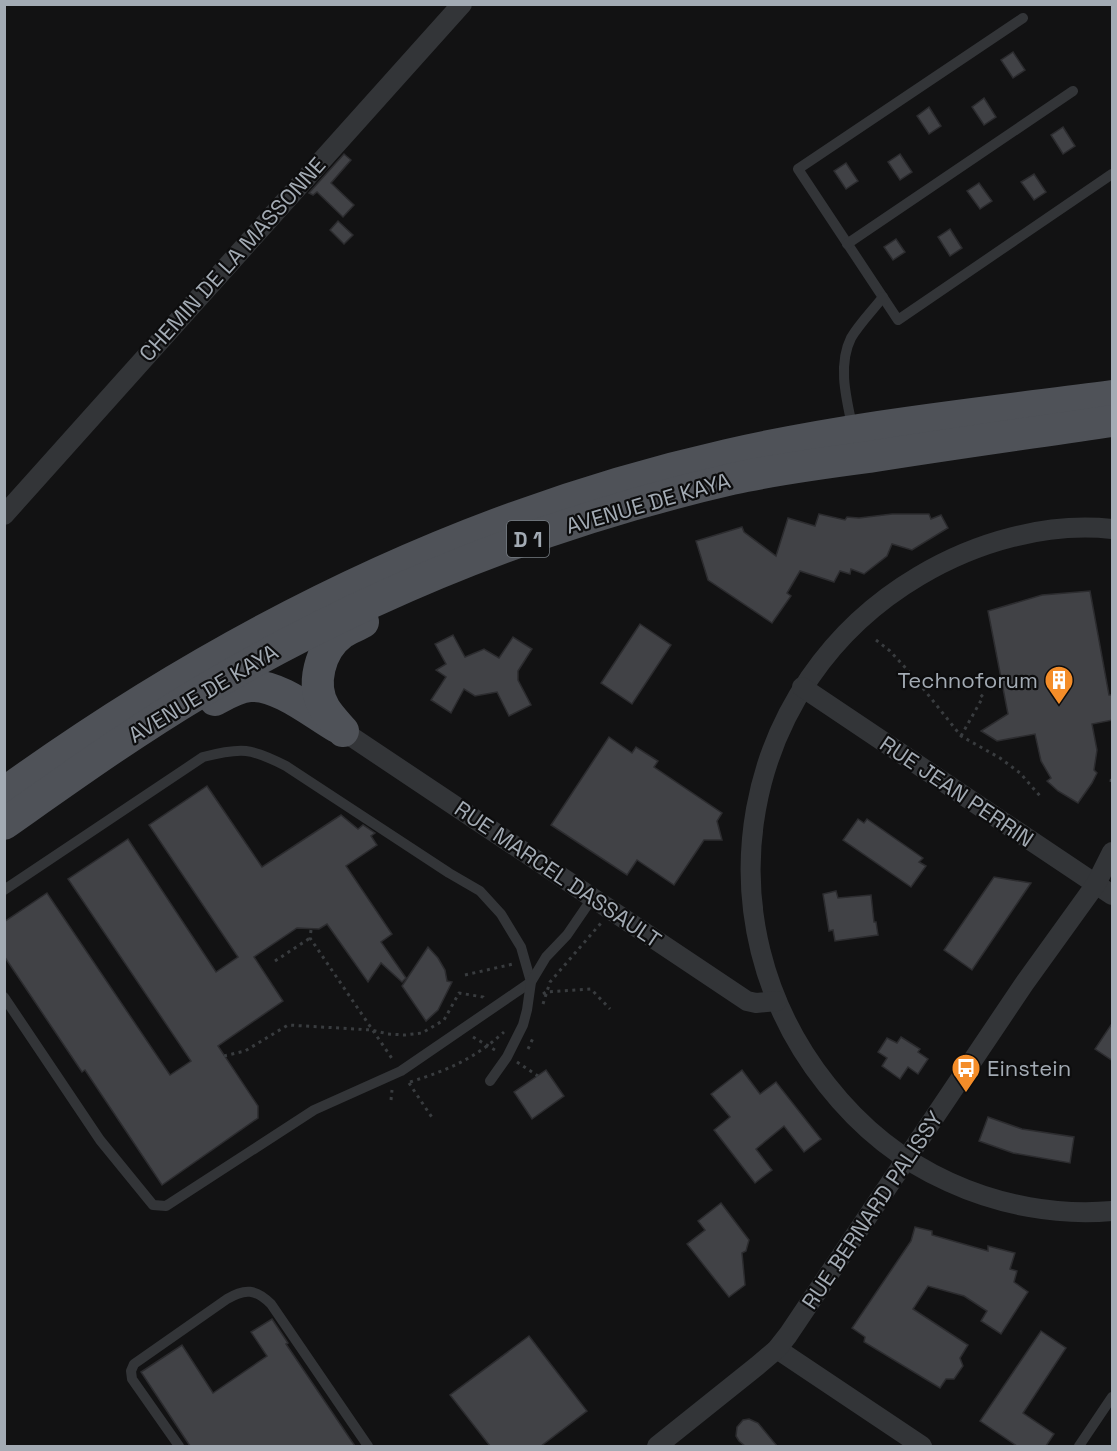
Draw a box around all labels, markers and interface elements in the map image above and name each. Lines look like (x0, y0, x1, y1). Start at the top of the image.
street label: CHEMIN DE LA MASSONNE (133, 151, 331, 367)
street label: AVENUE DE KAYA (563, 466, 734, 540)
road number: D 1 (507, 521, 549, 557)
street label: AVENUE DE KAYA (123, 637, 283, 749)
building icon: Technoforum (1043, 664, 1075, 706)
place label: Technoforum (897, 666, 1038, 694)
street label: RUE JEAN PERRIN (875, 729, 1039, 853)
street label: RUE MARCEL DASSAULT (449, 794, 667, 954)
bus stop icon: Einstein (950, 1052, 982, 1094)
place label: Einstein (987, 1054, 1071, 1082)
street label: RUE BERNARD PALISSY (795, 1105, 949, 1314)

